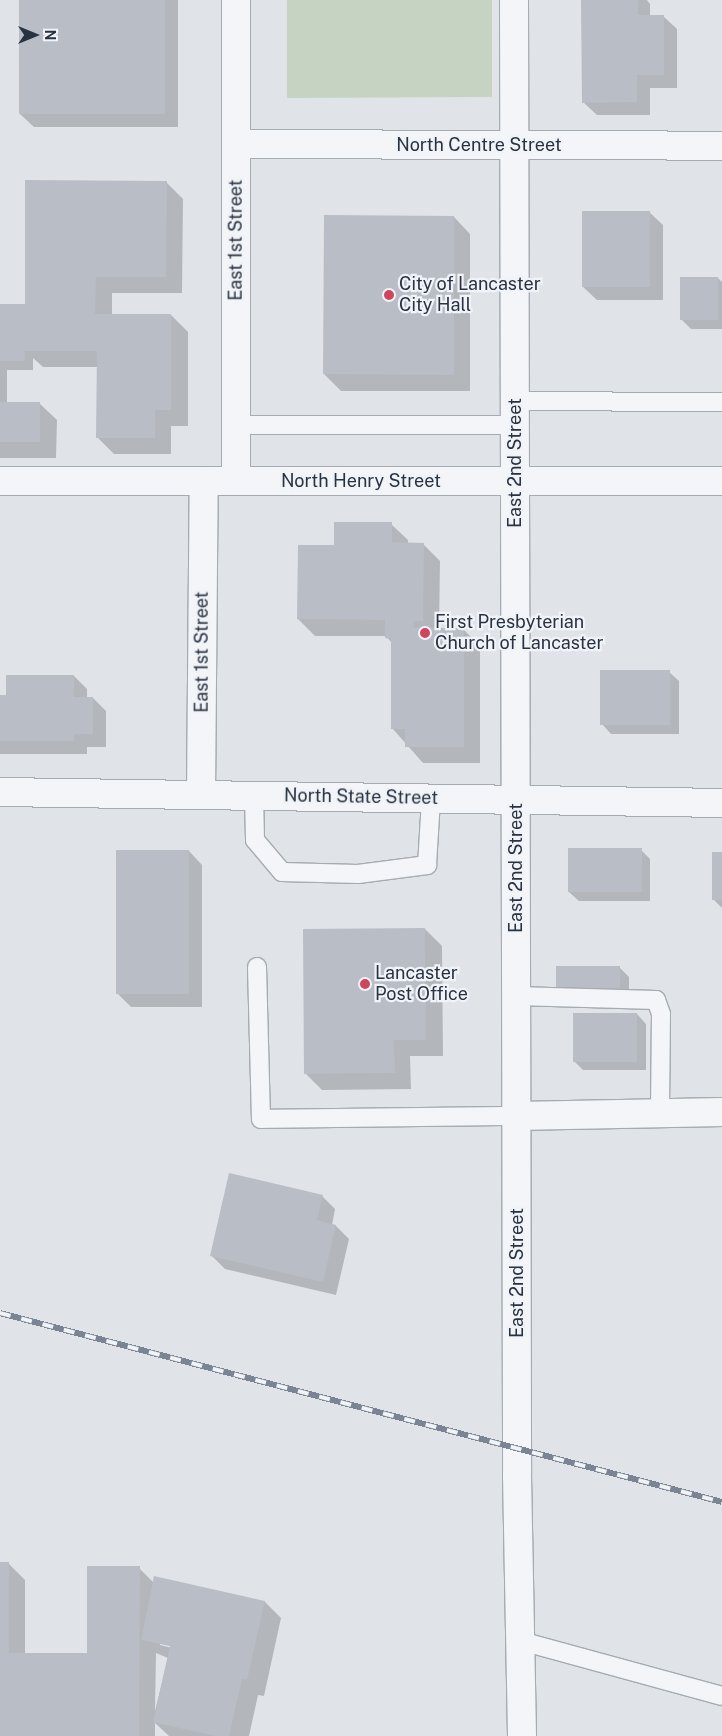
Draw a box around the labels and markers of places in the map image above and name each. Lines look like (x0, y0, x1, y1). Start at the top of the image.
place label: City of Lancaster City Hall (399, 274, 541, 316)
marker: City of Lancaster City Hall (383, 289, 395, 301)
place label: First Presbyterian Church of Lancaster (435, 612, 604, 654)
marker: First Presbyterian Church of Lancaster (419, 627, 431, 639)
place label: Lancaster Post Office (375, 963, 468, 1006)
marker: Lancaster Post Office (359, 978, 371, 990)

